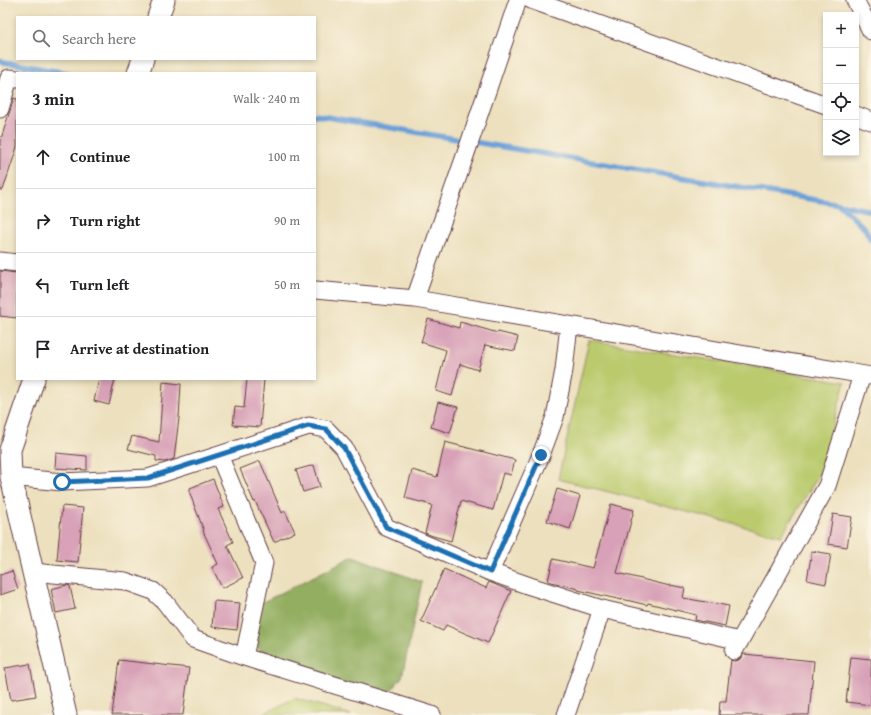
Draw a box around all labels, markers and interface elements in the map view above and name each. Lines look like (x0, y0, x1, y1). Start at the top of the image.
map controls (823, 12, 859, 156)
button: + (823, 12, 859, 48)
search box (16, 16, 316, 60)
icon: search (30, 27, 52, 49)
text: Search here (62, 28, 136, 49)
button: − (823, 48, 859, 84)
button: locate (823, 84, 859, 120)
text: 3 min (32, 86, 74, 111)
text: Walk · 240 m (233, 89, 300, 108)
button: layers (823, 120, 859, 156)
icon: ahead (32, 146, 54, 168)
text: Continue (70, 146, 131, 167)
text: 100 m (268, 147, 300, 166)
icon: right (32, 210, 54, 232)
text: Turn right (70, 210, 141, 231)
text: 90 m (274, 211, 300, 230)
icon: left (32, 274, 54, 296)
text: Turn left (70, 274, 129, 295)
text: 50 m (274, 275, 300, 294)
icon: arrive (32, 338, 54, 360)
text: Arrive at destination (70, 338, 209, 359)
route end (532, 446, 550, 464)
route start (53, 473, 71, 491)

